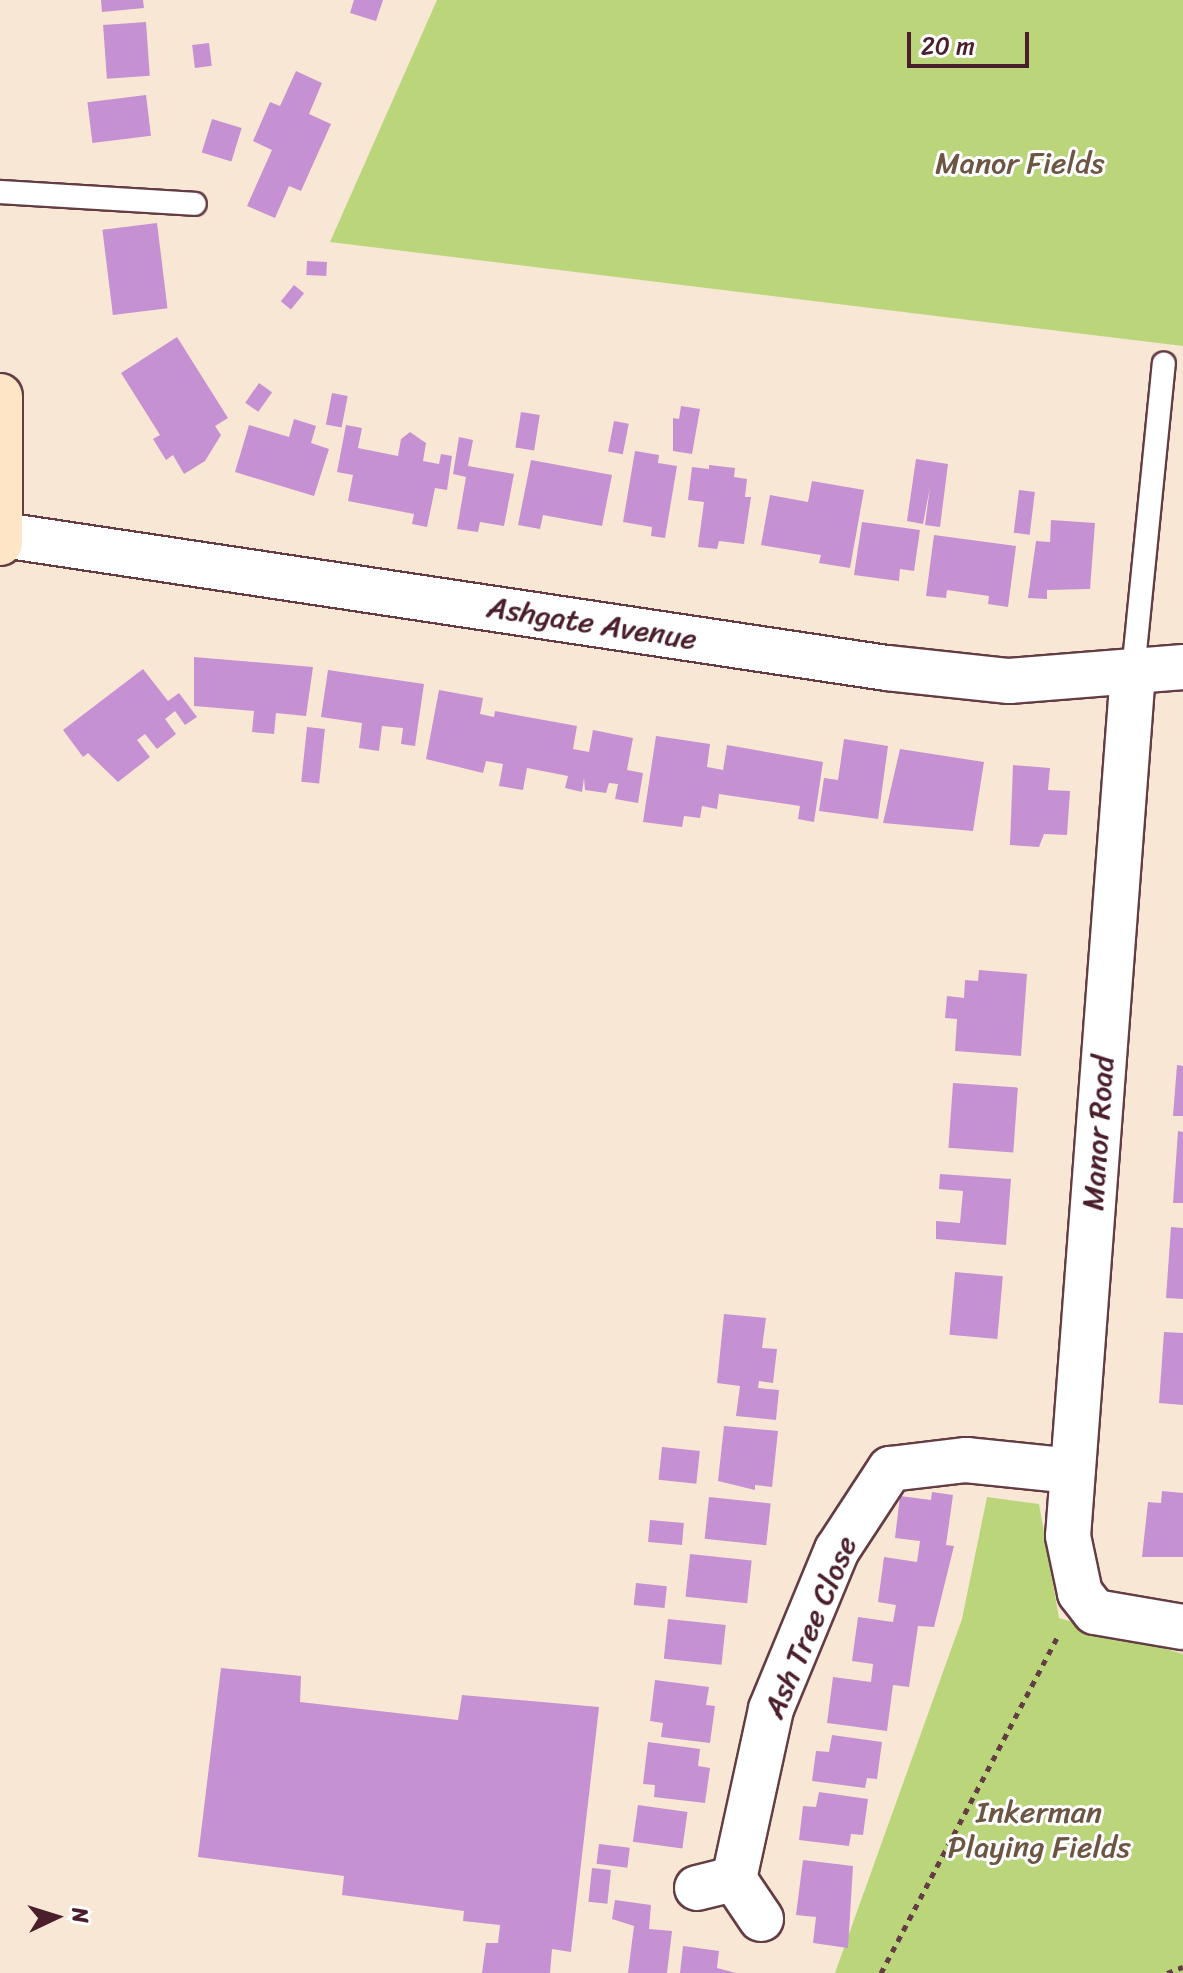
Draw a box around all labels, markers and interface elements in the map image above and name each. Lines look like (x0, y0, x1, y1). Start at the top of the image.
scale bar (911, 16, 1033, 66)
text: 20 m (921, 25, 975, 67)
park label: Manor Fields (936, 145, 1104, 181)
street label: Ashgate Avenue (485, 589, 699, 657)
street label: Manor Road (1075, 1054, 1121, 1212)
street label: Ash Tree Close (756, 1531, 864, 1723)
park label: Inkerman Playing Fields (948, 1794, 1130, 1864)
north arrow (16, 1877, 96, 1957)
text: N (60, 1906, 100, 1924)

